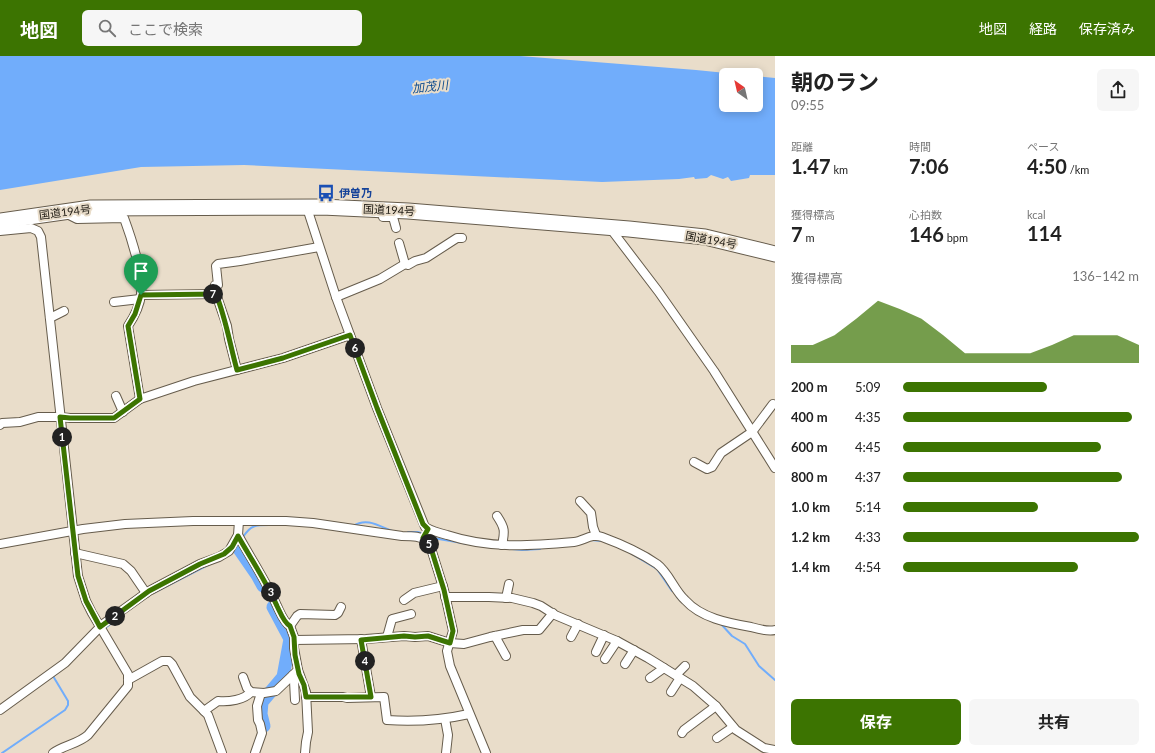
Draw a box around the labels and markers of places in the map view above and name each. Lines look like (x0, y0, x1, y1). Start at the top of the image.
bus stop icon: 伊曽乃 (316, 183, 336, 203)
place label: 伊曽乃 (339, 186, 372, 199)
pin (124, 254, 158, 295)
pin: 7 (203, 284, 223, 304)
pin: 6 (345, 338, 365, 358)
pin: 1 (52, 427, 72, 447)
pin: 5 (419, 534, 439, 554)
pin: 3 (261, 582, 281, 602)
pin: 2 (105, 606, 125, 626)
pin: 4 (355, 651, 375, 671)

